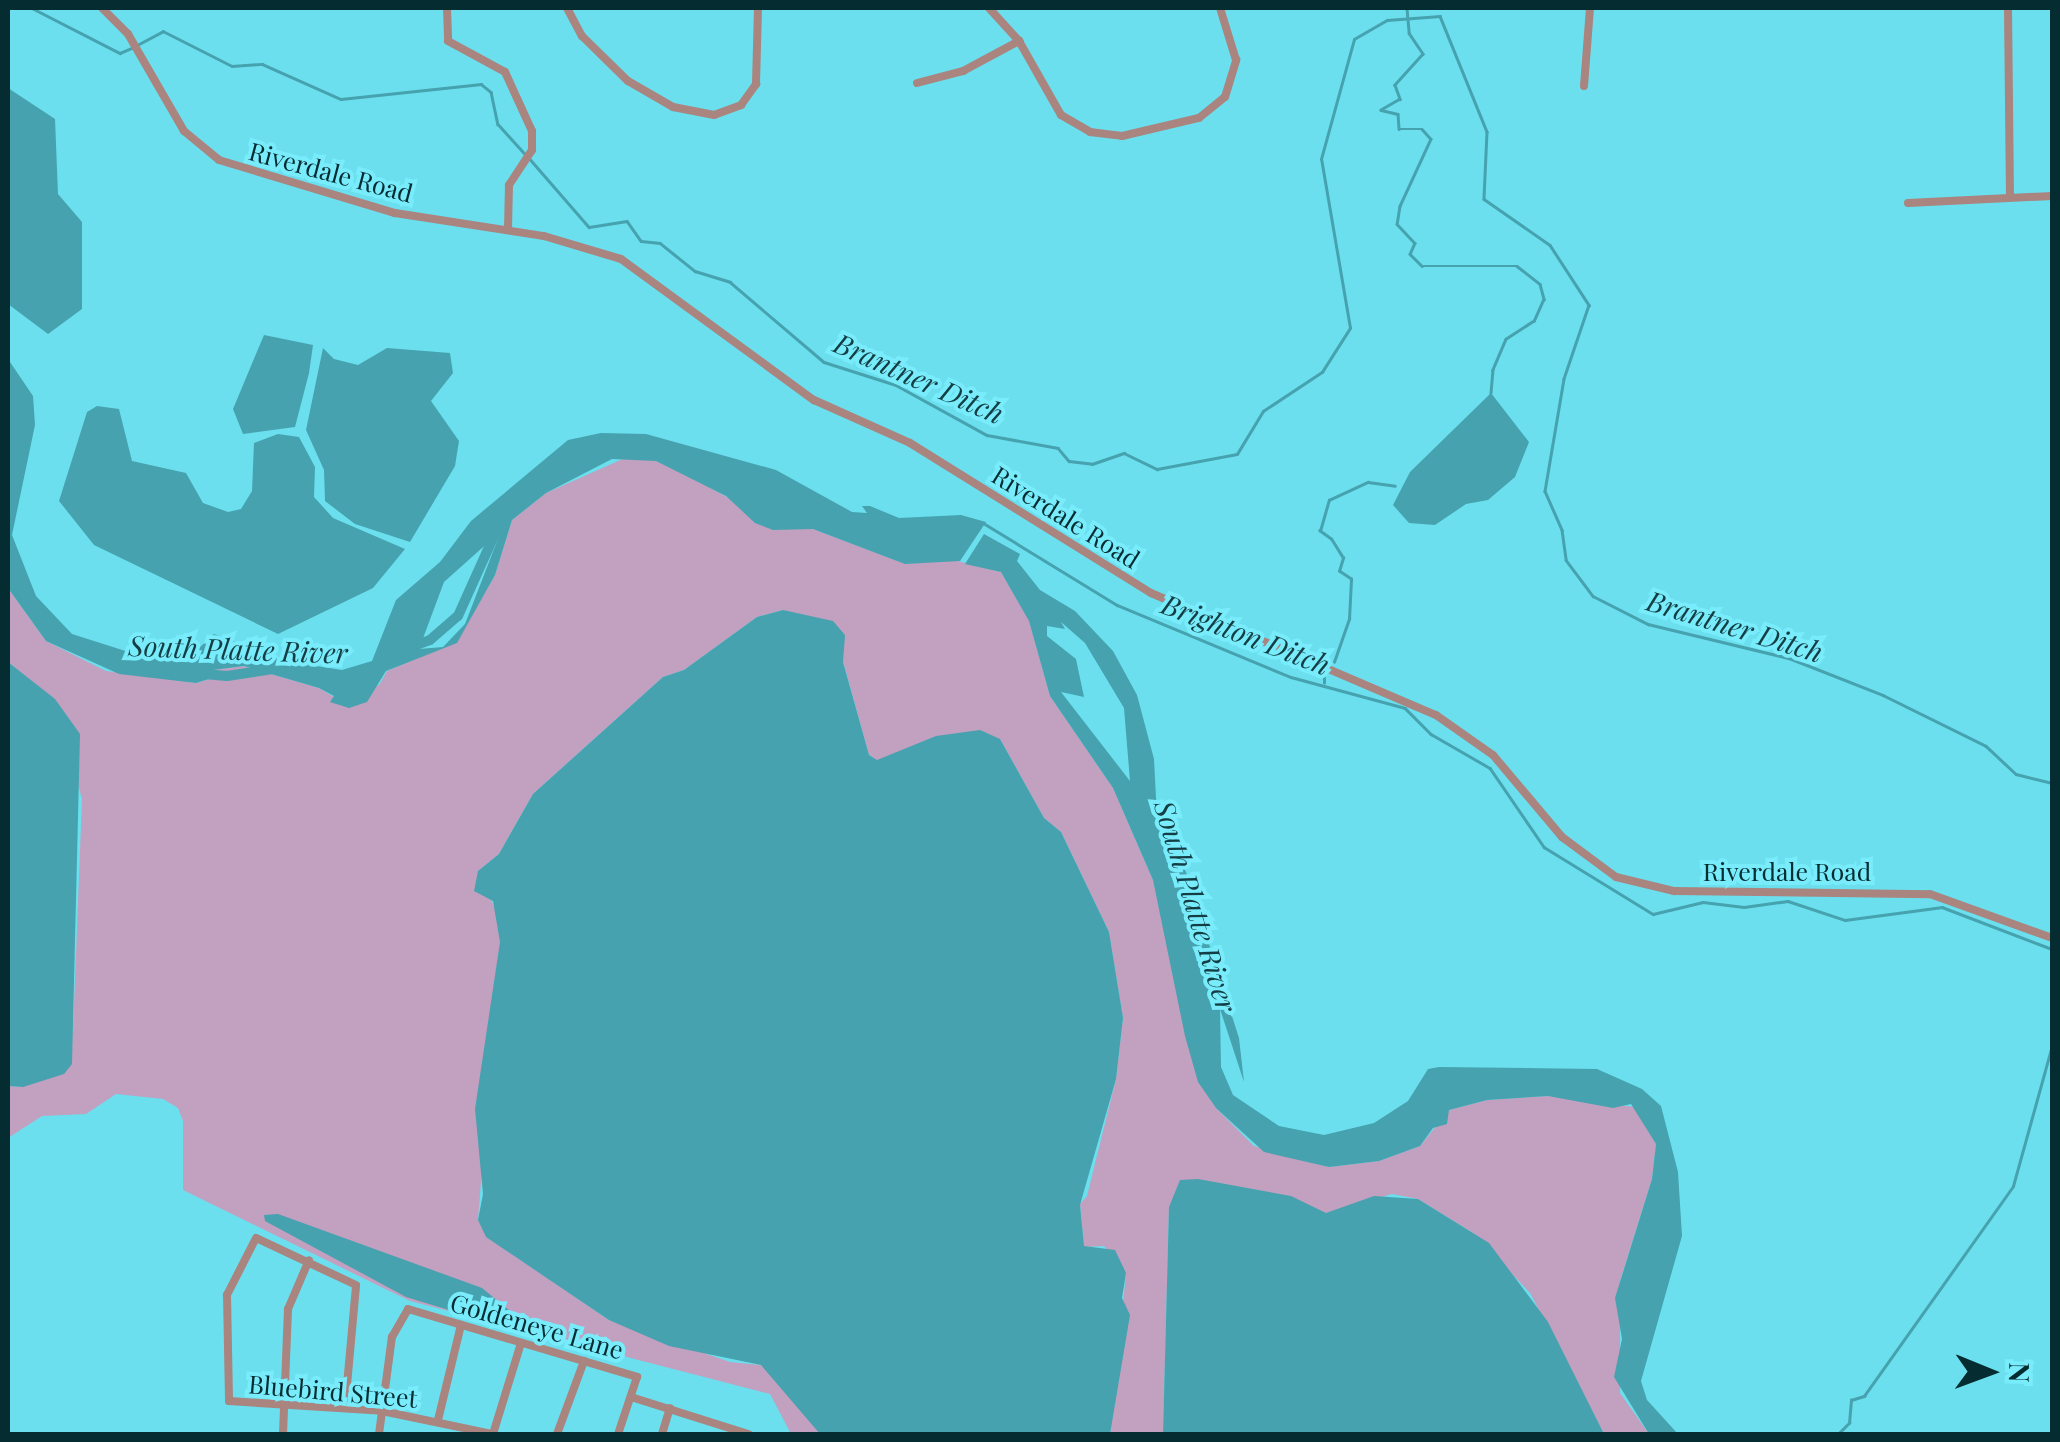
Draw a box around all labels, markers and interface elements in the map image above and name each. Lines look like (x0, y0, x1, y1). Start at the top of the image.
street label: Riverdale Road (246, 136, 416, 208)
water label: Brantner Ditch (829, 326, 1009, 430)
street label: Riverdale Road (987, 460, 1145, 574)
water label: Brantner Ditch (1643, 583, 1827, 669)
water label: Brighton Ditch (1157, 587, 1335, 681)
water label: South Platte River (128, 628, 348, 670)
water label: South Platte River (1148, 796, 1244, 1016)
street label: Riverdale Road (1703, 856, 1871, 886)
street label: Goldeneye Lane (447, 1287, 627, 1365)
north arrow (1940, 1322, 2040, 1422)
text: N (2002, 1362, 2039, 1383)
street label: Bluebird Street (247, 1369, 419, 1413)

